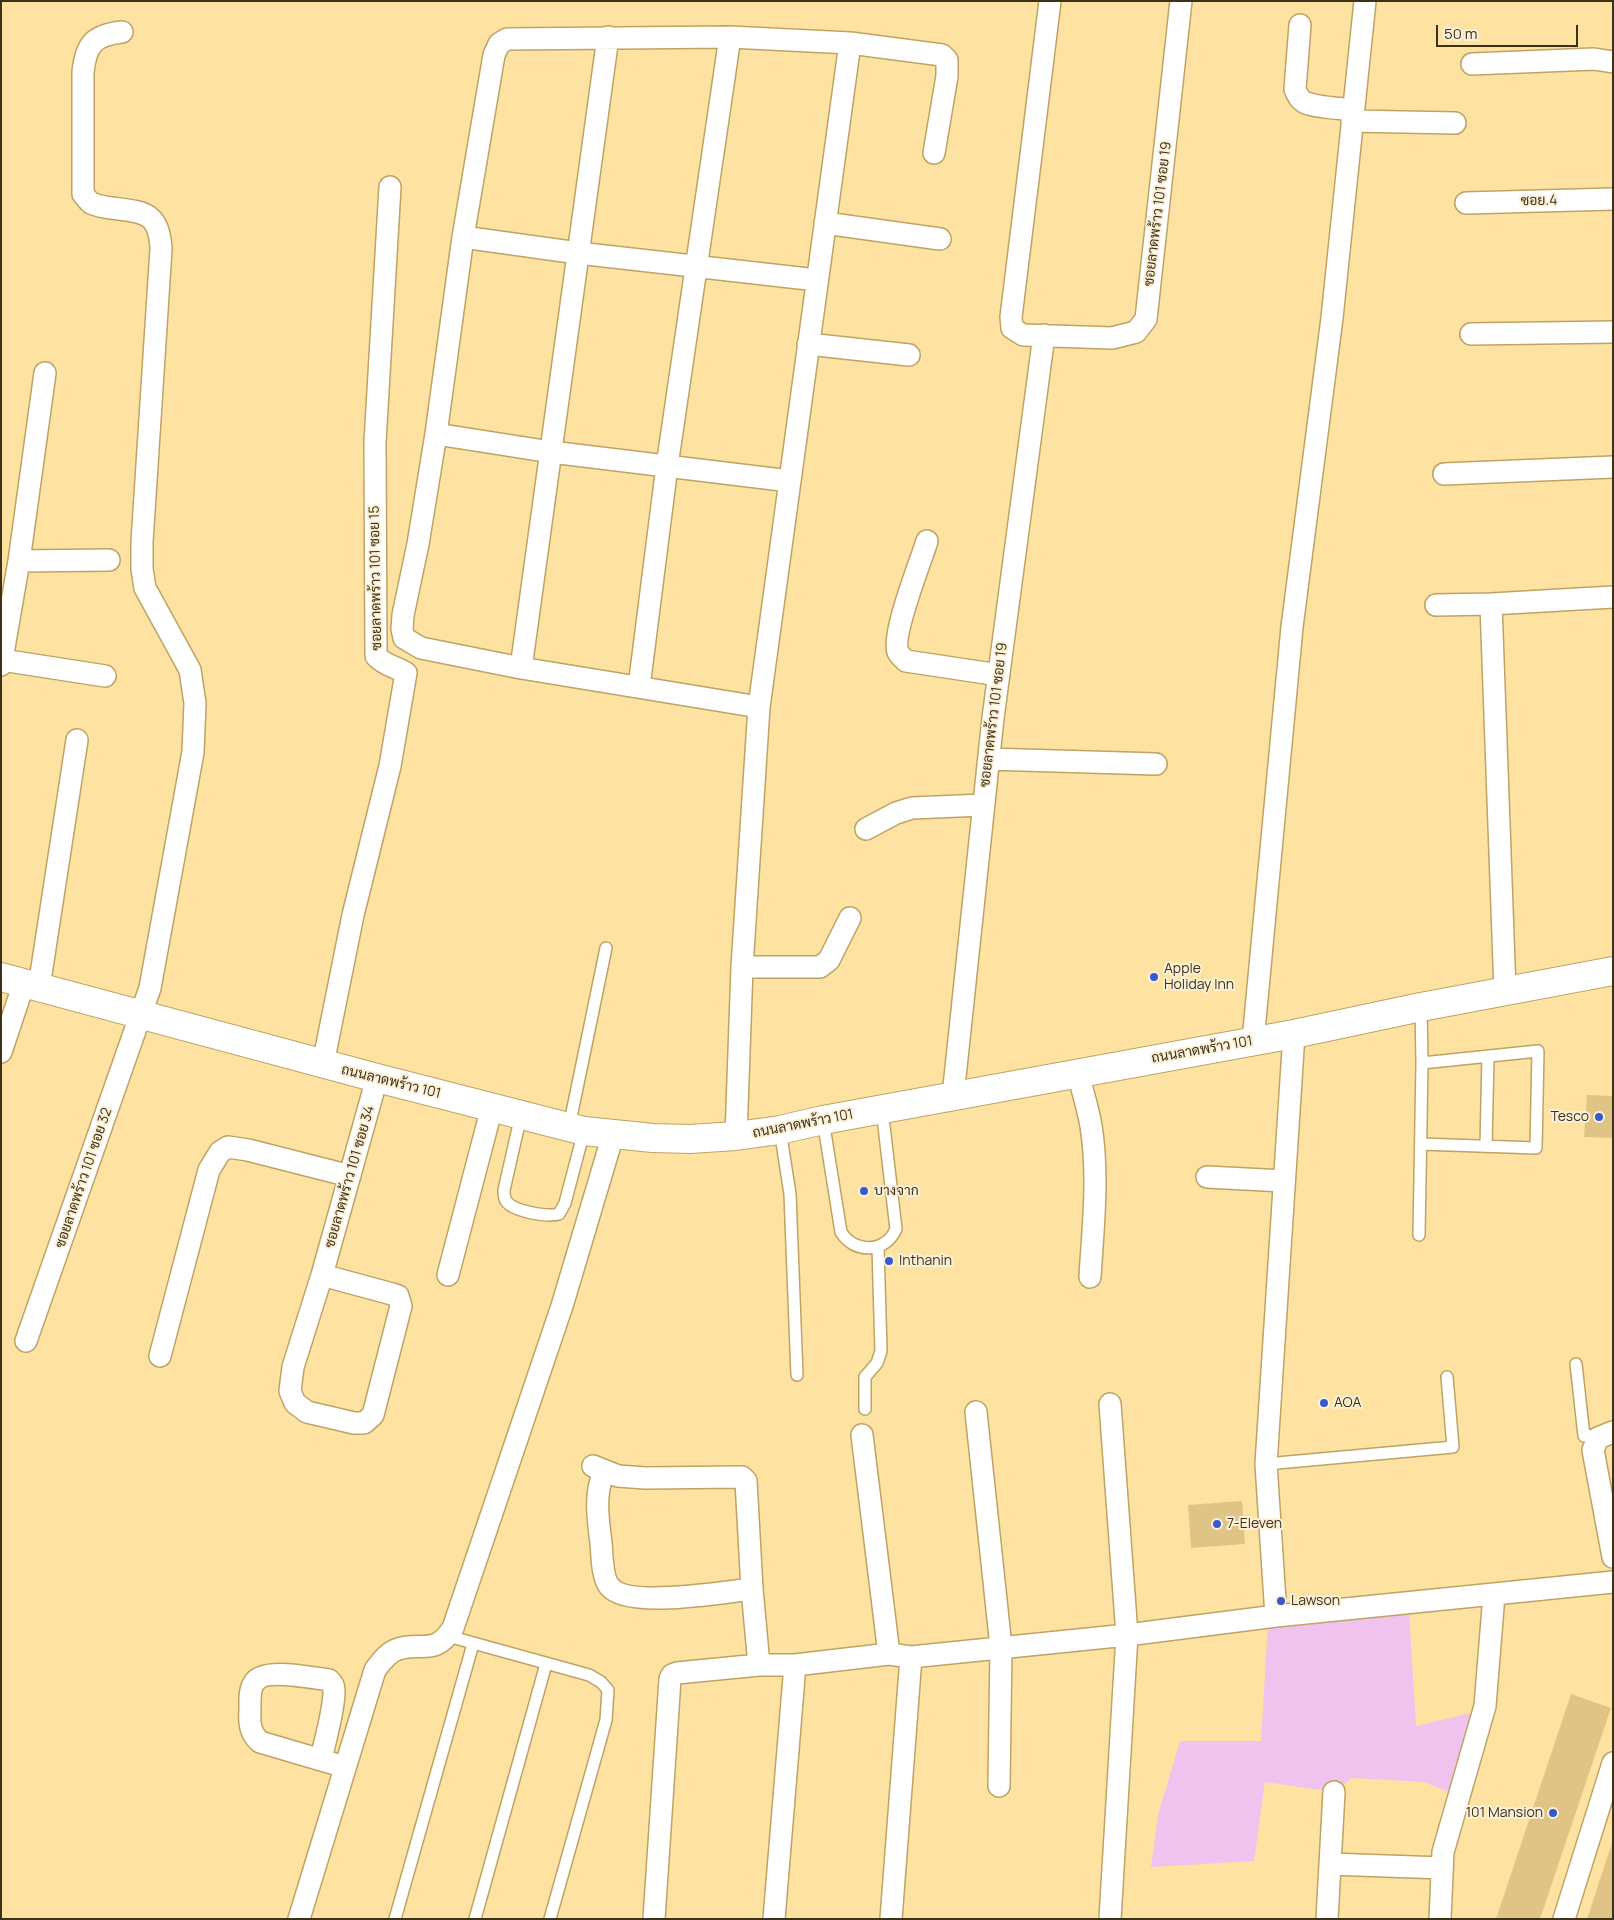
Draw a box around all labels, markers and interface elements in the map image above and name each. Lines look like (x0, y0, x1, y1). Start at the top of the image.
scale bar (1439, 15, 1582, 47)
text: 50 m (1444, 23, 1478, 44)
street label: ซอยลาดพร้าว 101 ซอย 19 (1141, 141, 1175, 287)
street label: ซอย.4 (1521, 192, 1557, 210)
street label: ซอยลาดพร้าว 101 ซอย 15 (366, 505, 386, 651)
street label: ซอยลาดพร้าว 101 ซอย 19 (977, 642, 1011, 788)
place label: Apple Holiday Inn (1164, 961, 1234, 994)
marker: Apple Holiday Inn (1148, 971, 1160, 983)
street label: ถนนลาดพร้าว 101 (1150, 1033, 1254, 1067)
street label: ถนนลาดพร้าว 101 (339, 1061, 443, 1103)
street label: ซอยลาดพร้าว 101 ซอย 34 (322, 1104, 378, 1250)
street label: ซอยลาดพร้าว 101 ซอย 32 (52, 1106, 116, 1250)
street label: ถนนลาดพร้าว 101 (751, 1106, 855, 1142)
place label: Tesco (1550, 1109, 1589, 1125)
marker: Tesco (1593, 1111, 1605, 1123)
place label: บางจาก (874, 1183, 919, 1199)
marker: บางจาก (858, 1185, 870, 1197)
place label: Inthanin (899, 1253, 952, 1269)
marker: Inthanin (883, 1255, 895, 1267)
place label: AOA (1334, 1395, 1361, 1411)
marker: AOA (1318, 1397, 1330, 1409)
place label: 7-Eleven (1227, 1516, 1282, 1532)
marker: 7-Eleven (1211, 1518, 1223, 1530)
place label: Lawson (1291, 1593, 1340, 1609)
marker: Lawson (1275, 1595, 1287, 1607)
place label: 101 Mansion (1466, 1805, 1543, 1821)
marker: 101 Mansion (1547, 1807, 1559, 1819)

